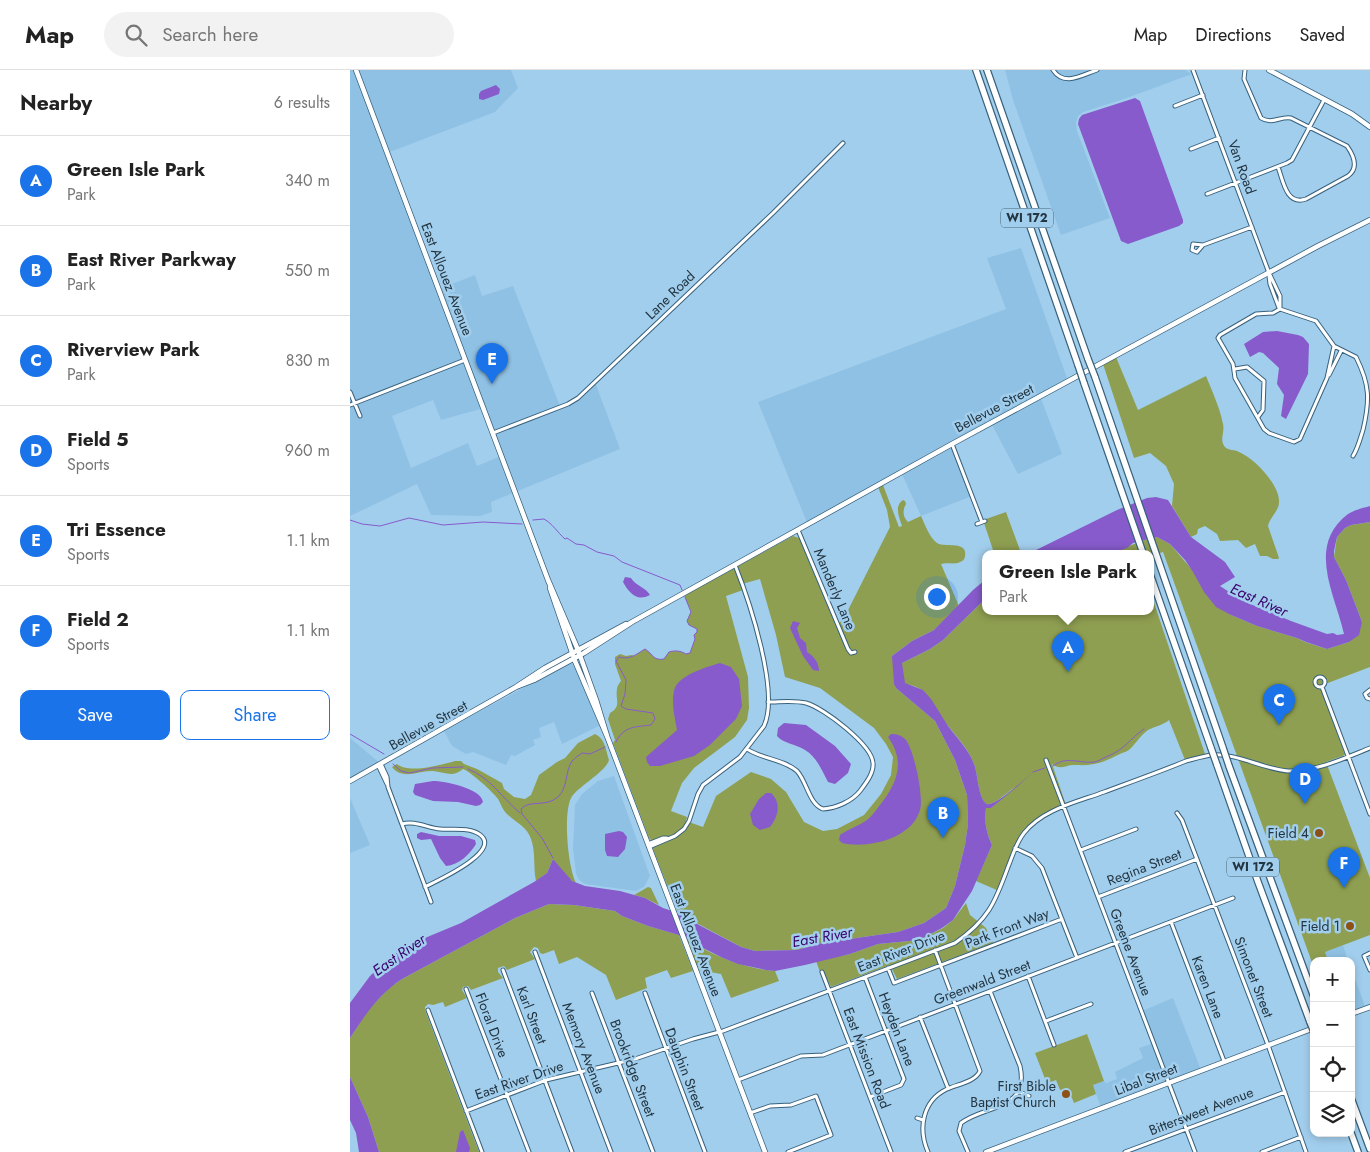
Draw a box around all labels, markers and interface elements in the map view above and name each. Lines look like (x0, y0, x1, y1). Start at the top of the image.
search box (104, 12, 454, 57)
text: Map (25, 17, 74, 52)
icon: search (122, 21, 150, 49)
text: Search here (162, 21, 258, 48)
text: Map (1134, 22, 1167, 48)
text: Directions (1195, 22, 1271, 48)
text: Saved (1299, 22, 1345, 48)
text: Nearby (20, 88, 92, 118)
text: 6 results (274, 91, 330, 114)
street label: Van Road (1223, 137, 1261, 197)
text: Green Isle Park (67, 156, 205, 183)
text: A (30, 169, 42, 192)
text: 340 m (285, 169, 330, 192)
text: Park (67, 183, 96, 206)
road number: WI 172 (1001, 208, 1053, 228)
street label: East Allouez Avenue (416, 220, 478, 338)
text: East River Parkway (67, 246, 236, 273)
text: B (31, 259, 41, 282)
text: 550 m (285, 259, 330, 282)
street label: Lane Road (641, 266, 699, 324)
text: Park (67, 273, 96, 296)
text: Riverview Park (67, 336, 200, 363)
pin: E (476, 343, 508, 384)
text: C (30, 349, 42, 372)
text: 830 m (286, 349, 330, 372)
text: Park (67, 363, 96, 386)
street label: Bellevue Street (951, 379, 1038, 437)
text: Field 5 (67, 426, 128, 453)
text: D (30, 439, 42, 462)
text: 960 m (285, 439, 330, 462)
text: Sports (67, 453, 109, 476)
text: Tri Essence (67, 516, 166, 543)
text: E (31, 529, 41, 552)
text: 1.1 km (286, 529, 330, 552)
text: Sports (67, 543, 109, 566)
street label: Manderly Lane (809, 545, 861, 633)
popup (982, 550, 1154, 615)
text: Green Isle Park (999, 558, 1137, 585)
water label: East River (1227, 578, 1292, 623)
your location (924, 584, 950, 610)
text: Park (999, 585, 1027, 608)
text: Field 2 (67, 606, 129, 633)
text: F (32, 619, 40, 642)
text: 1.1 km (286, 619, 330, 642)
pin: A (1052, 631, 1084, 672)
text: Sports (67, 633, 109, 656)
pin: C (1263, 684, 1295, 725)
button: Save (20, 690, 170, 740)
button: Share (180, 690, 330, 740)
street label: Bellevue Street (385, 695, 471, 755)
pin: D (1289, 763, 1321, 804)
pin: B (927, 797, 959, 838)
place label: Field 4 (1268, 823, 1309, 843)
marker: Field 4 (1313, 827, 1325, 839)
street label: Regina Street (1104, 843, 1185, 890)
pin: F (1328, 847, 1360, 888)
road number: WI 172 (1227, 858, 1279, 876)
street label: East Allouez Avenue (665, 881, 727, 999)
street label: Park Front Way (962, 903, 1053, 953)
street label: Greene Avenue (1105, 905, 1157, 999)
place label: Field 1 (1300, 916, 1340, 936)
marker: Field 1 (1344, 920, 1356, 932)
water label: East River (790, 921, 855, 953)
street label: East River Drive (854, 925, 948, 977)
water label: East River (368, 928, 431, 981)
street label: Simonet Street (1229, 934, 1279, 1021)
street label: Karen Lane (1187, 953, 1229, 1021)
street label: Greenwald Street (931, 954, 1034, 1010)
map controls (1310, 957, 1355, 1137)
button: + (1310, 957, 1355, 1002)
street label: Karl Street (512, 983, 552, 1047)
street label: Heyden Lane (874, 989, 920, 1069)
street label: Floral Drive (470, 990, 514, 1060)
street label: Memory Avenue (557, 999, 611, 1097)
button: − (1310, 1002, 1355, 1047)
street label: East Mission Road (839, 1004, 895, 1112)
street label: Brookridge Street (605, 1016, 661, 1120)
street label: Dauphin Street (660, 1025, 710, 1114)
button: locate (1310, 1047, 1355, 1092)
street label: East River Drive (472, 1056, 566, 1104)
street label: Libal Street (1112, 1058, 1181, 1100)
place label: First Bible Baptist Church (970, 1076, 1056, 1112)
street label: Bittersweet Avenue (1146, 1082, 1256, 1140)
marker: First Bible Baptist Church (1060, 1088, 1072, 1100)
button: layers (1310, 1092, 1355, 1137)

